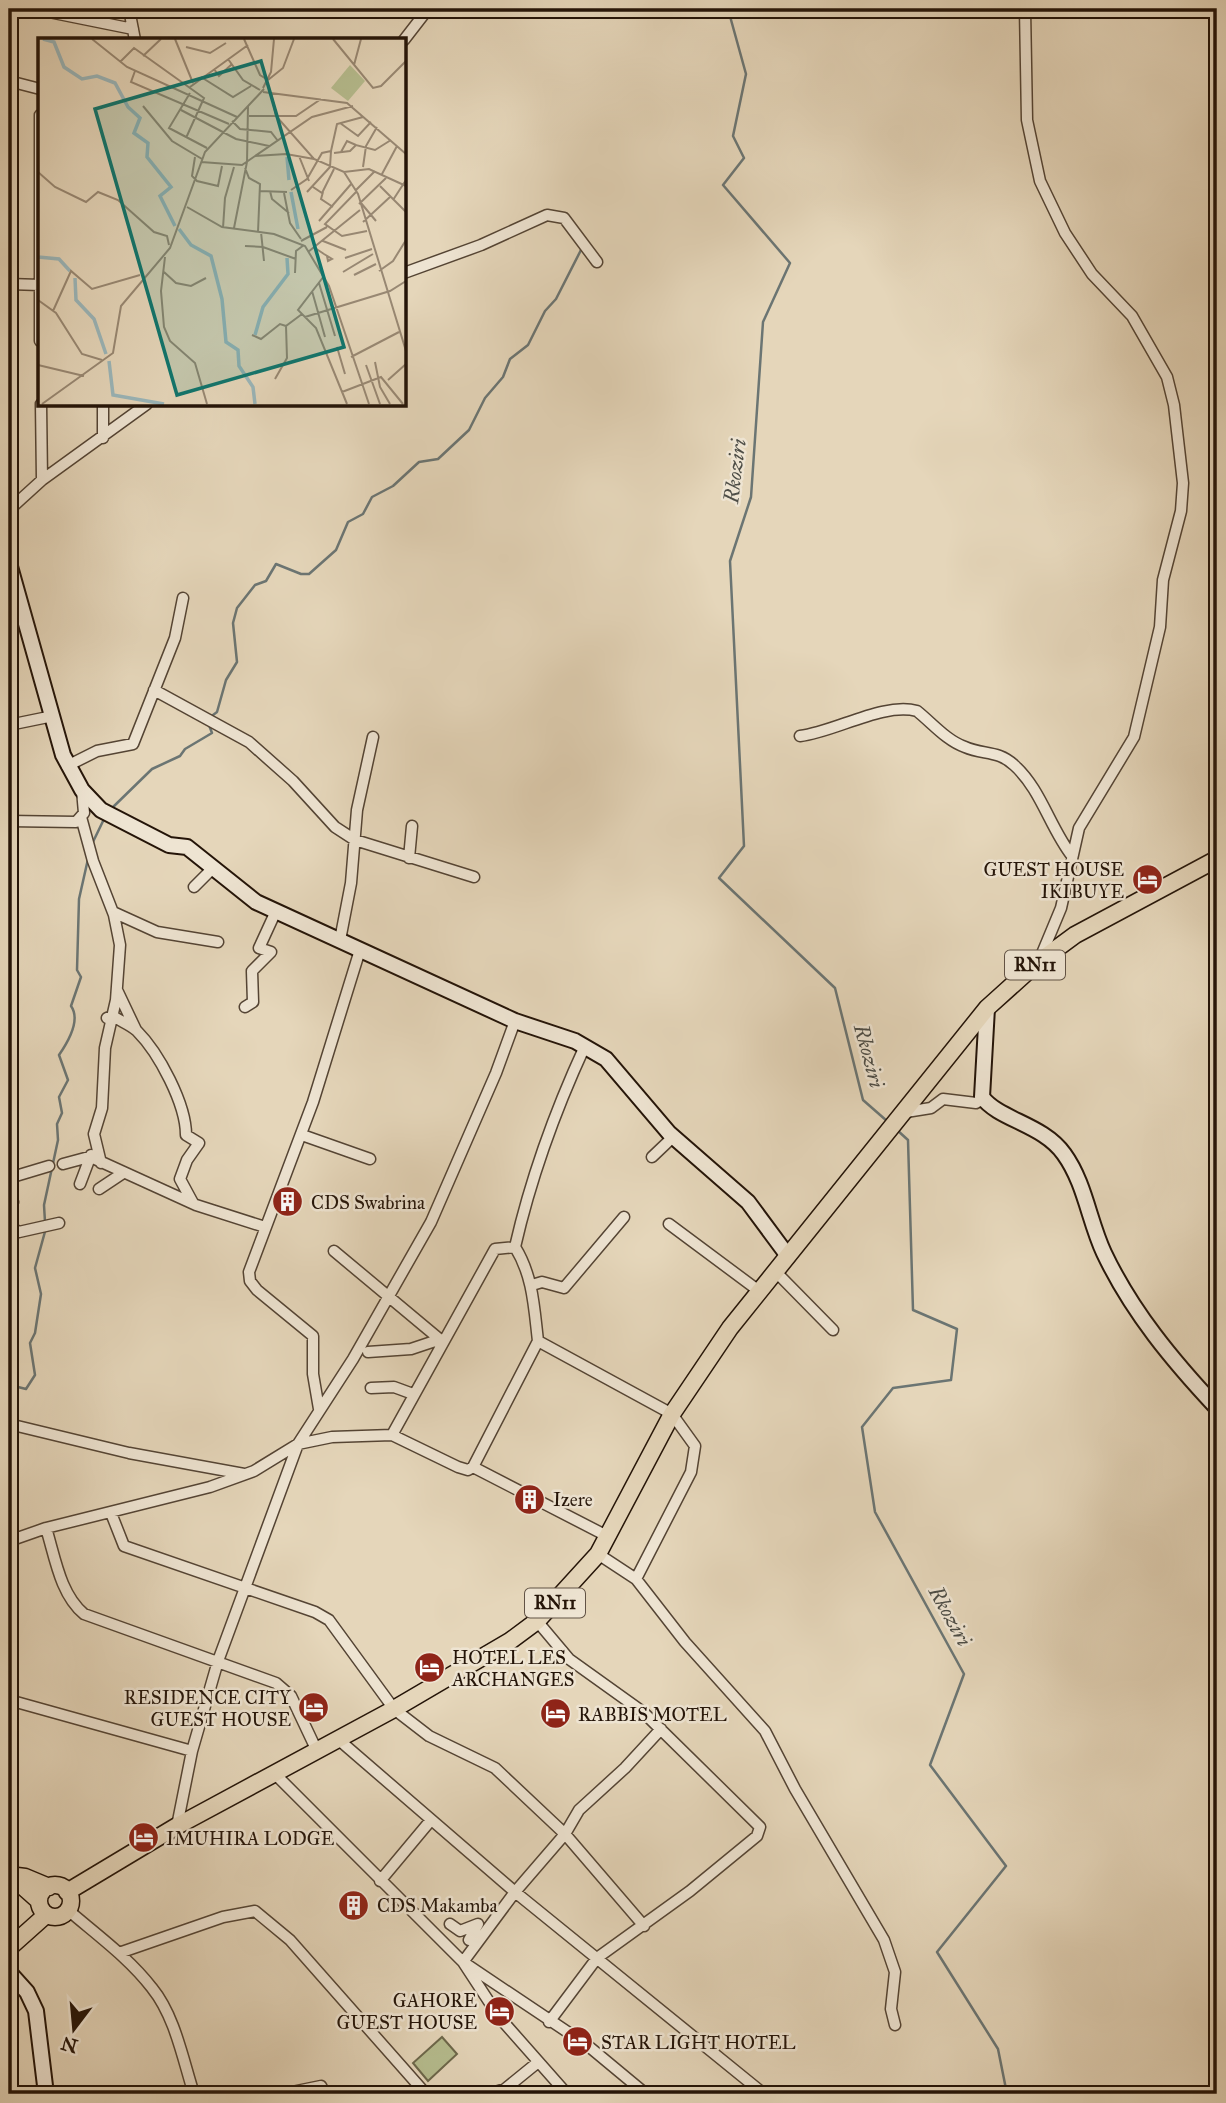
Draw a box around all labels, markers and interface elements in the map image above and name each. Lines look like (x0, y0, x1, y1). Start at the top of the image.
inset map (38, 38, 406, 406)
water label: Rkoziri (718, 437, 752, 506)
place label: GUEST HOUSE IKIBUYE (984, 858, 1124, 903)
hotel icon: GUEST HOUSE IKIBUYE (1130, 863, 1164, 897)
road number: RN11 (1005, 950, 1065, 980)
water label: Rkoziri (848, 1020, 890, 1091)
building icon: CDS Swabrina (271, 1185, 305, 1219)
place label: CDS Swabrina (311, 1191, 426, 1214)
building icon: Izere (513, 1482, 547, 1516)
place label: Izere (553, 1488, 593, 1511)
water label: Rkoziri (922, 1580, 977, 1651)
road number: RN11 (525, 1588, 585, 1618)
place label: HOTEL LES ARCHANGES (451, 1646, 574, 1691)
hotel icon: HOTEL LES ARCHANGES (412, 1651, 446, 1685)
place label: RESIDENCE CITY GUEST HOUSE (124, 1686, 292, 1731)
hotel icon: RESIDENCE CITY GUEST HOUSE (297, 1691, 331, 1725)
hotel icon: RABBIS MOTEL (538, 1697, 572, 1731)
place label: RABBIS MOTEL (578, 1703, 727, 1726)
hotel icon: IMUHIRA LODGE (126, 1821, 160, 1855)
place label: IMUHIRA LODGE (166, 1827, 335, 1850)
building icon: CDS Makamba (337, 1888, 371, 1922)
place label: CDS Makamba (377, 1894, 499, 1917)
place label: GAHORE GUEST HOUSE (337, 1989, 477, 2034)
north arrow (38, 1994, 108, 2064)
hotel icon: GAHORE GUEST HOUSE (483, 1994, 517, 2028)
hotel icon: STAR LIGHT HOTEL (561, 2025, 595, 2059)
place label: STAR LIGHT HOTEL (601, 2031, 796, 2054)
text: N (59, 2032, 80, 2058)

